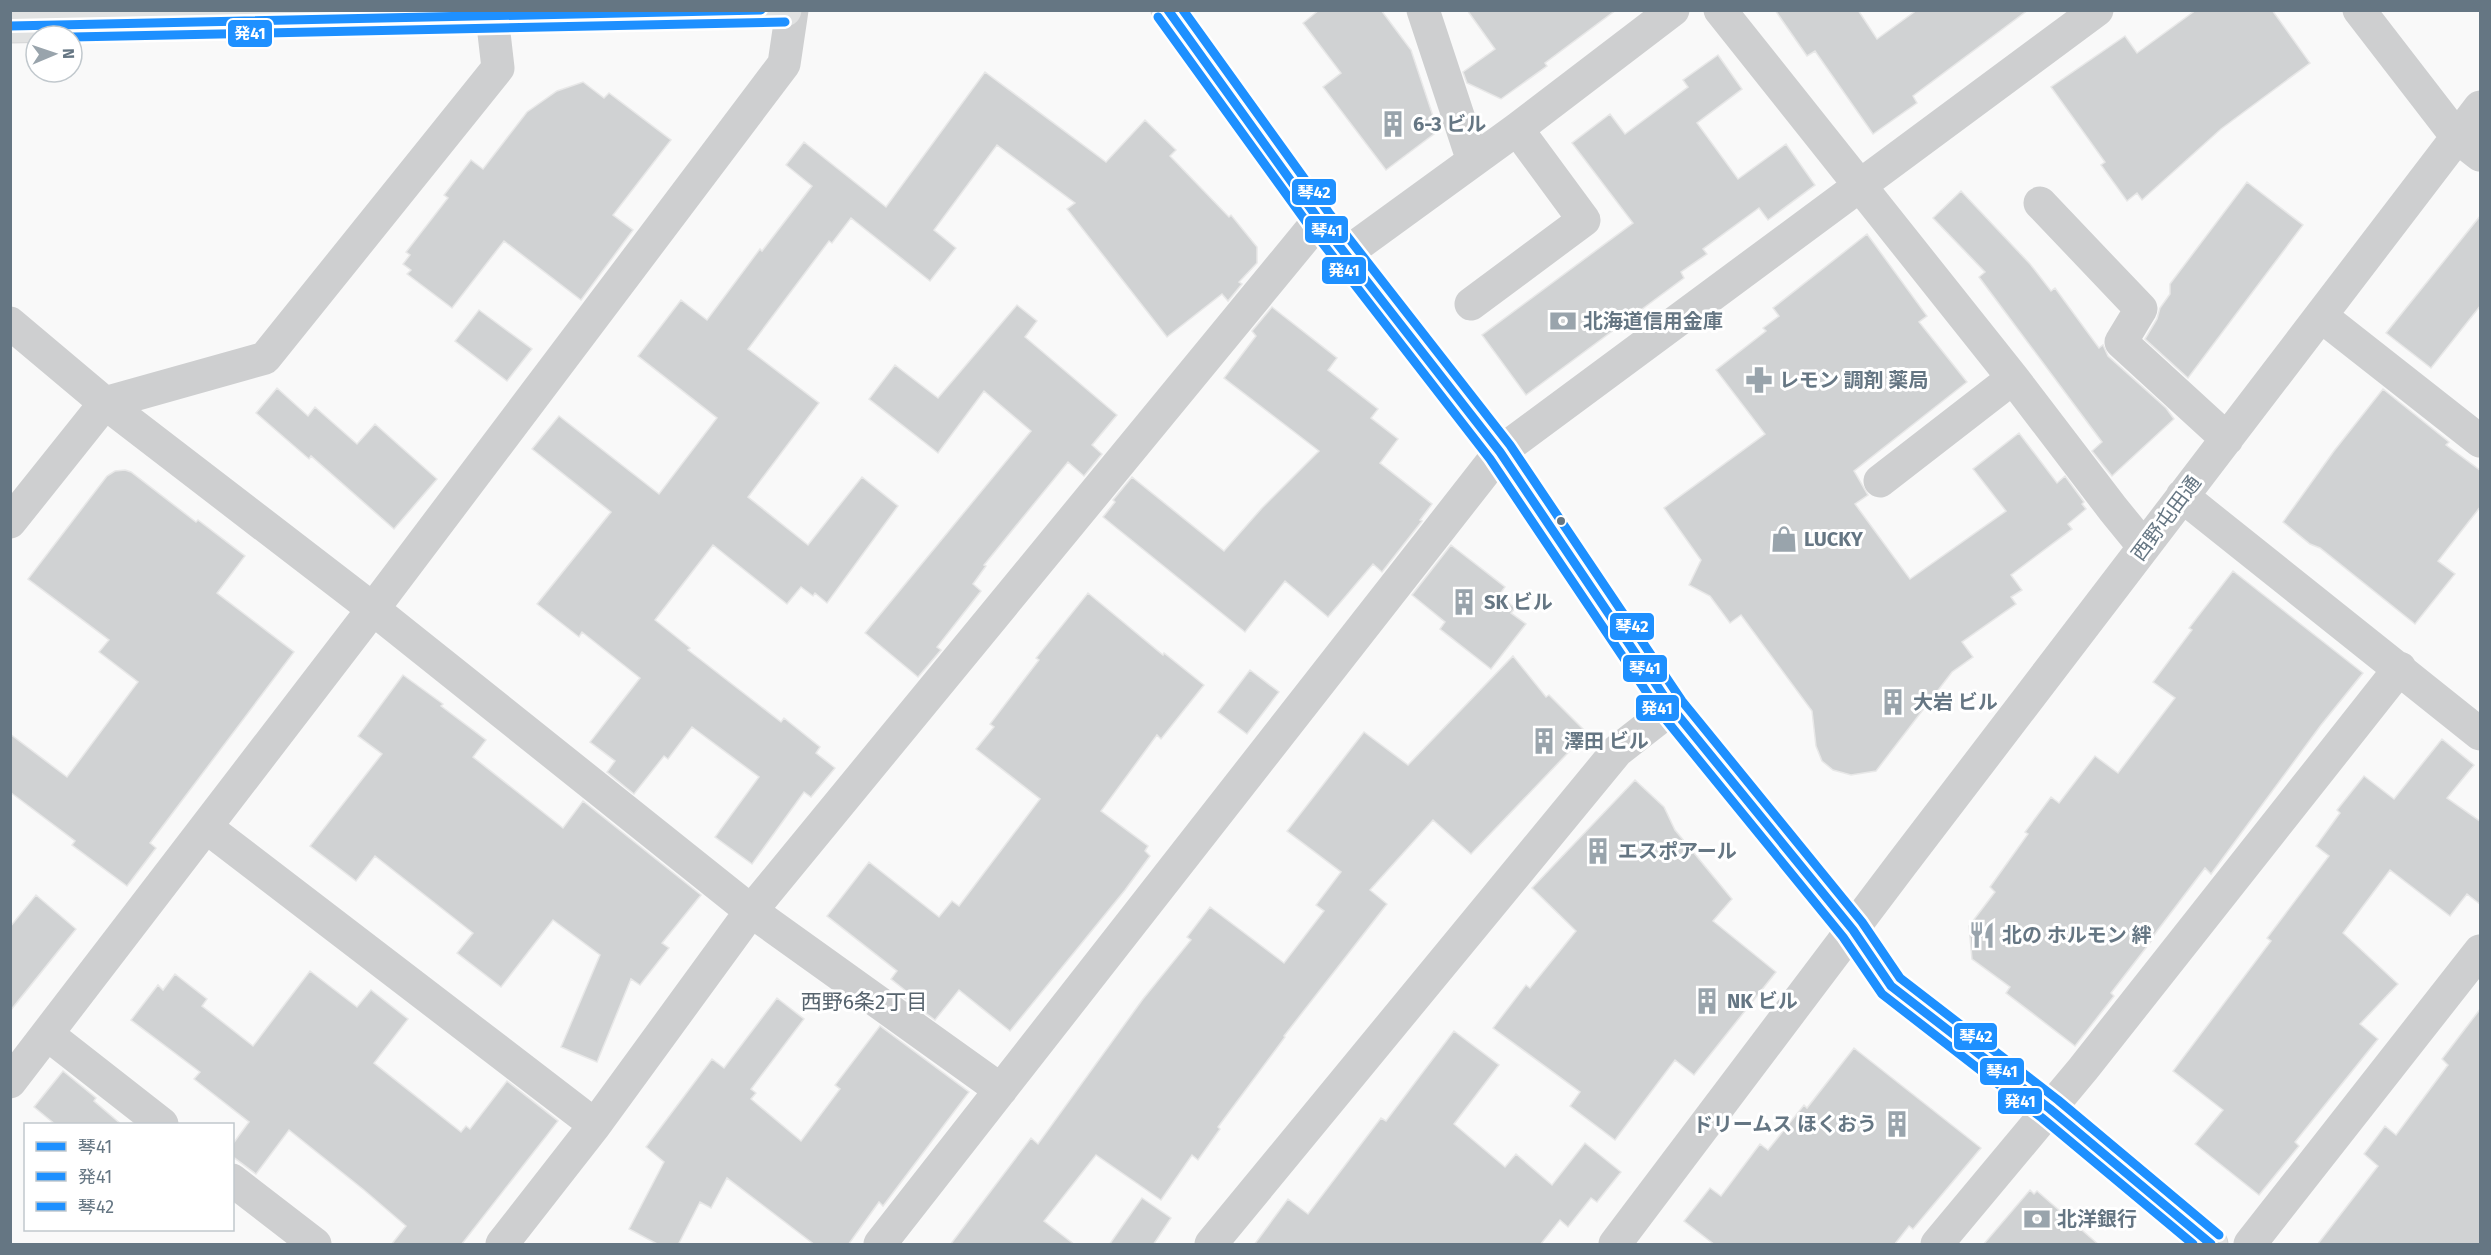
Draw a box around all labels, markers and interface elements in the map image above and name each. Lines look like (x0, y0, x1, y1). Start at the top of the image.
line badge: 発41 (227, 19, 273, 48)
north arrow (24, 24, 84, 84)
text: 発41 (234, 24, 266, 43)
text: N (59, 48, 78, 59)
building icon: 6-3 ビル (1378, 109, 1408, 139)
place label: 6-3 ビル (1413, 112, 1486, 136)
line badge: 琴42 (1291, 178, 1337, 206)
text: 琴42 (1298, 183, 1331, 202)
line badge: 琴41 (1304, 215, 1349, 244)
text: 琴41 (1311, 221, 1343, 240)
line badge: 発41 (1321, 256, 1367, 285)
text: 発41 (1328, 261, 1360, 280)
bank icon: 北海道信用金庫 (1548, 306, 1578, 336)
place label: 北海道信用金庫 (1583, 309, 1723, 333)
pharmacy icon: レモン 調剤 薬局 (1744, 365, 1774, 395)
place label: レモン 調剤 薬局 (1779, 368, 1928, 392)
street label: 西野屯田通 (2126, 471, 2206, 565)
unlabelled marker (1555, 515, 1567, 527)
shop icon: LUCKY (1769, 524, 1799, 554)
place label: LUCKY (1804, 527, 1864, 551)
building icon: SK ビル (1449, 587, 1479, 617)
place label: SK ビル (1484, 590, 1553, 614)
line badge: 琴42 (1609, 612, 1655, 641)
text: 琴42 (1616, 617, 1649, 636)
line badge: 琴41 (1622, 654, 1668, 683)
text: 琴41 (1629, 659, 1661, 678)
building icon: 大岩 ビル (1878, 687, 1908, 717)
place label: 大岩 ビル (1913, 690, 1998, 714)
line badge: 発41 (1635, 694, 1680, 722)
text: 発41 (1641, 699, 1673, 718)
building icon: 澤田 ビル (1529, 726, 1559, 756)
place label: 澤田 ビル (1564, 729, 1649, 753)
building icon: エスポアール (1583, 836, 1613, 866)
place label: エスポアール (1618, 839, 1737, 863)
restaurant icon: 北の ホルモン 絆 (1967, 920, 1997, 950)
place label: 北の ホルモン 絆 (2002, 923, 2151, 947)
building icon: NK ビル (1692, 986, 1722, 1016)
district label: 西野6条2丁目 (801, 989, 927, 1015)
place label: NK ビル (1727, 989, 1798, 1013)
line badge: 琴42 (1953, 1022, 1998, 1051)
text: 琴42 (1960, 1027, 1993, 1046)
line badge: 琴41 (1979, 1057, 2025, 1086)
text: 琴41 (1986, 1062, 2018, 1081)
line badge: 発41 (1997, 1087, 2043, 1115)
text: 発41 (2004, 1092, 2036, 1111)
building icon: ドリームス ほくおう (1882, 1109, 1912, 1139)
place label: ドリームス ほくおう (1693, 1112, 1877, 1136)
legend (24, 1123, 234, 1231)
text: 琴41 (78, 1136, 112, 1158)
text: 発41 (78, 1166, 112, 1188)
text: 琴42 (78, 1196, 114, 1218)
bank icon: 北洋銀行 (2022, 1204, 2052, 1234)
place label: 北洋銀行 (2057, 1207, 2137, 1231)

